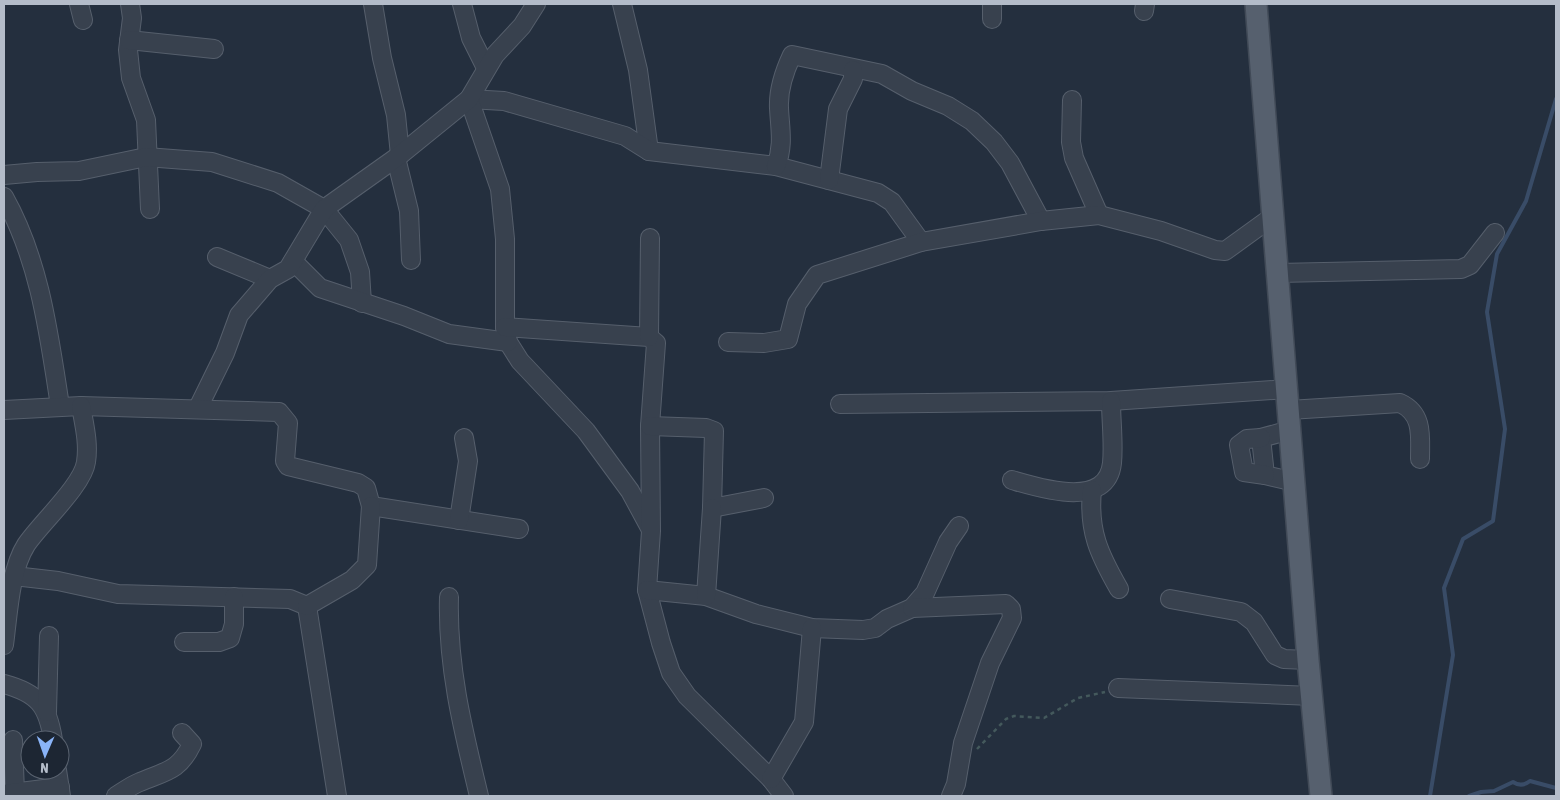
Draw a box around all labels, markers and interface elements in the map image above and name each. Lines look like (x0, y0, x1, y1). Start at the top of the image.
north arrow (20, 730, 70, 780)
text: N (40, 760, 49, 776)

